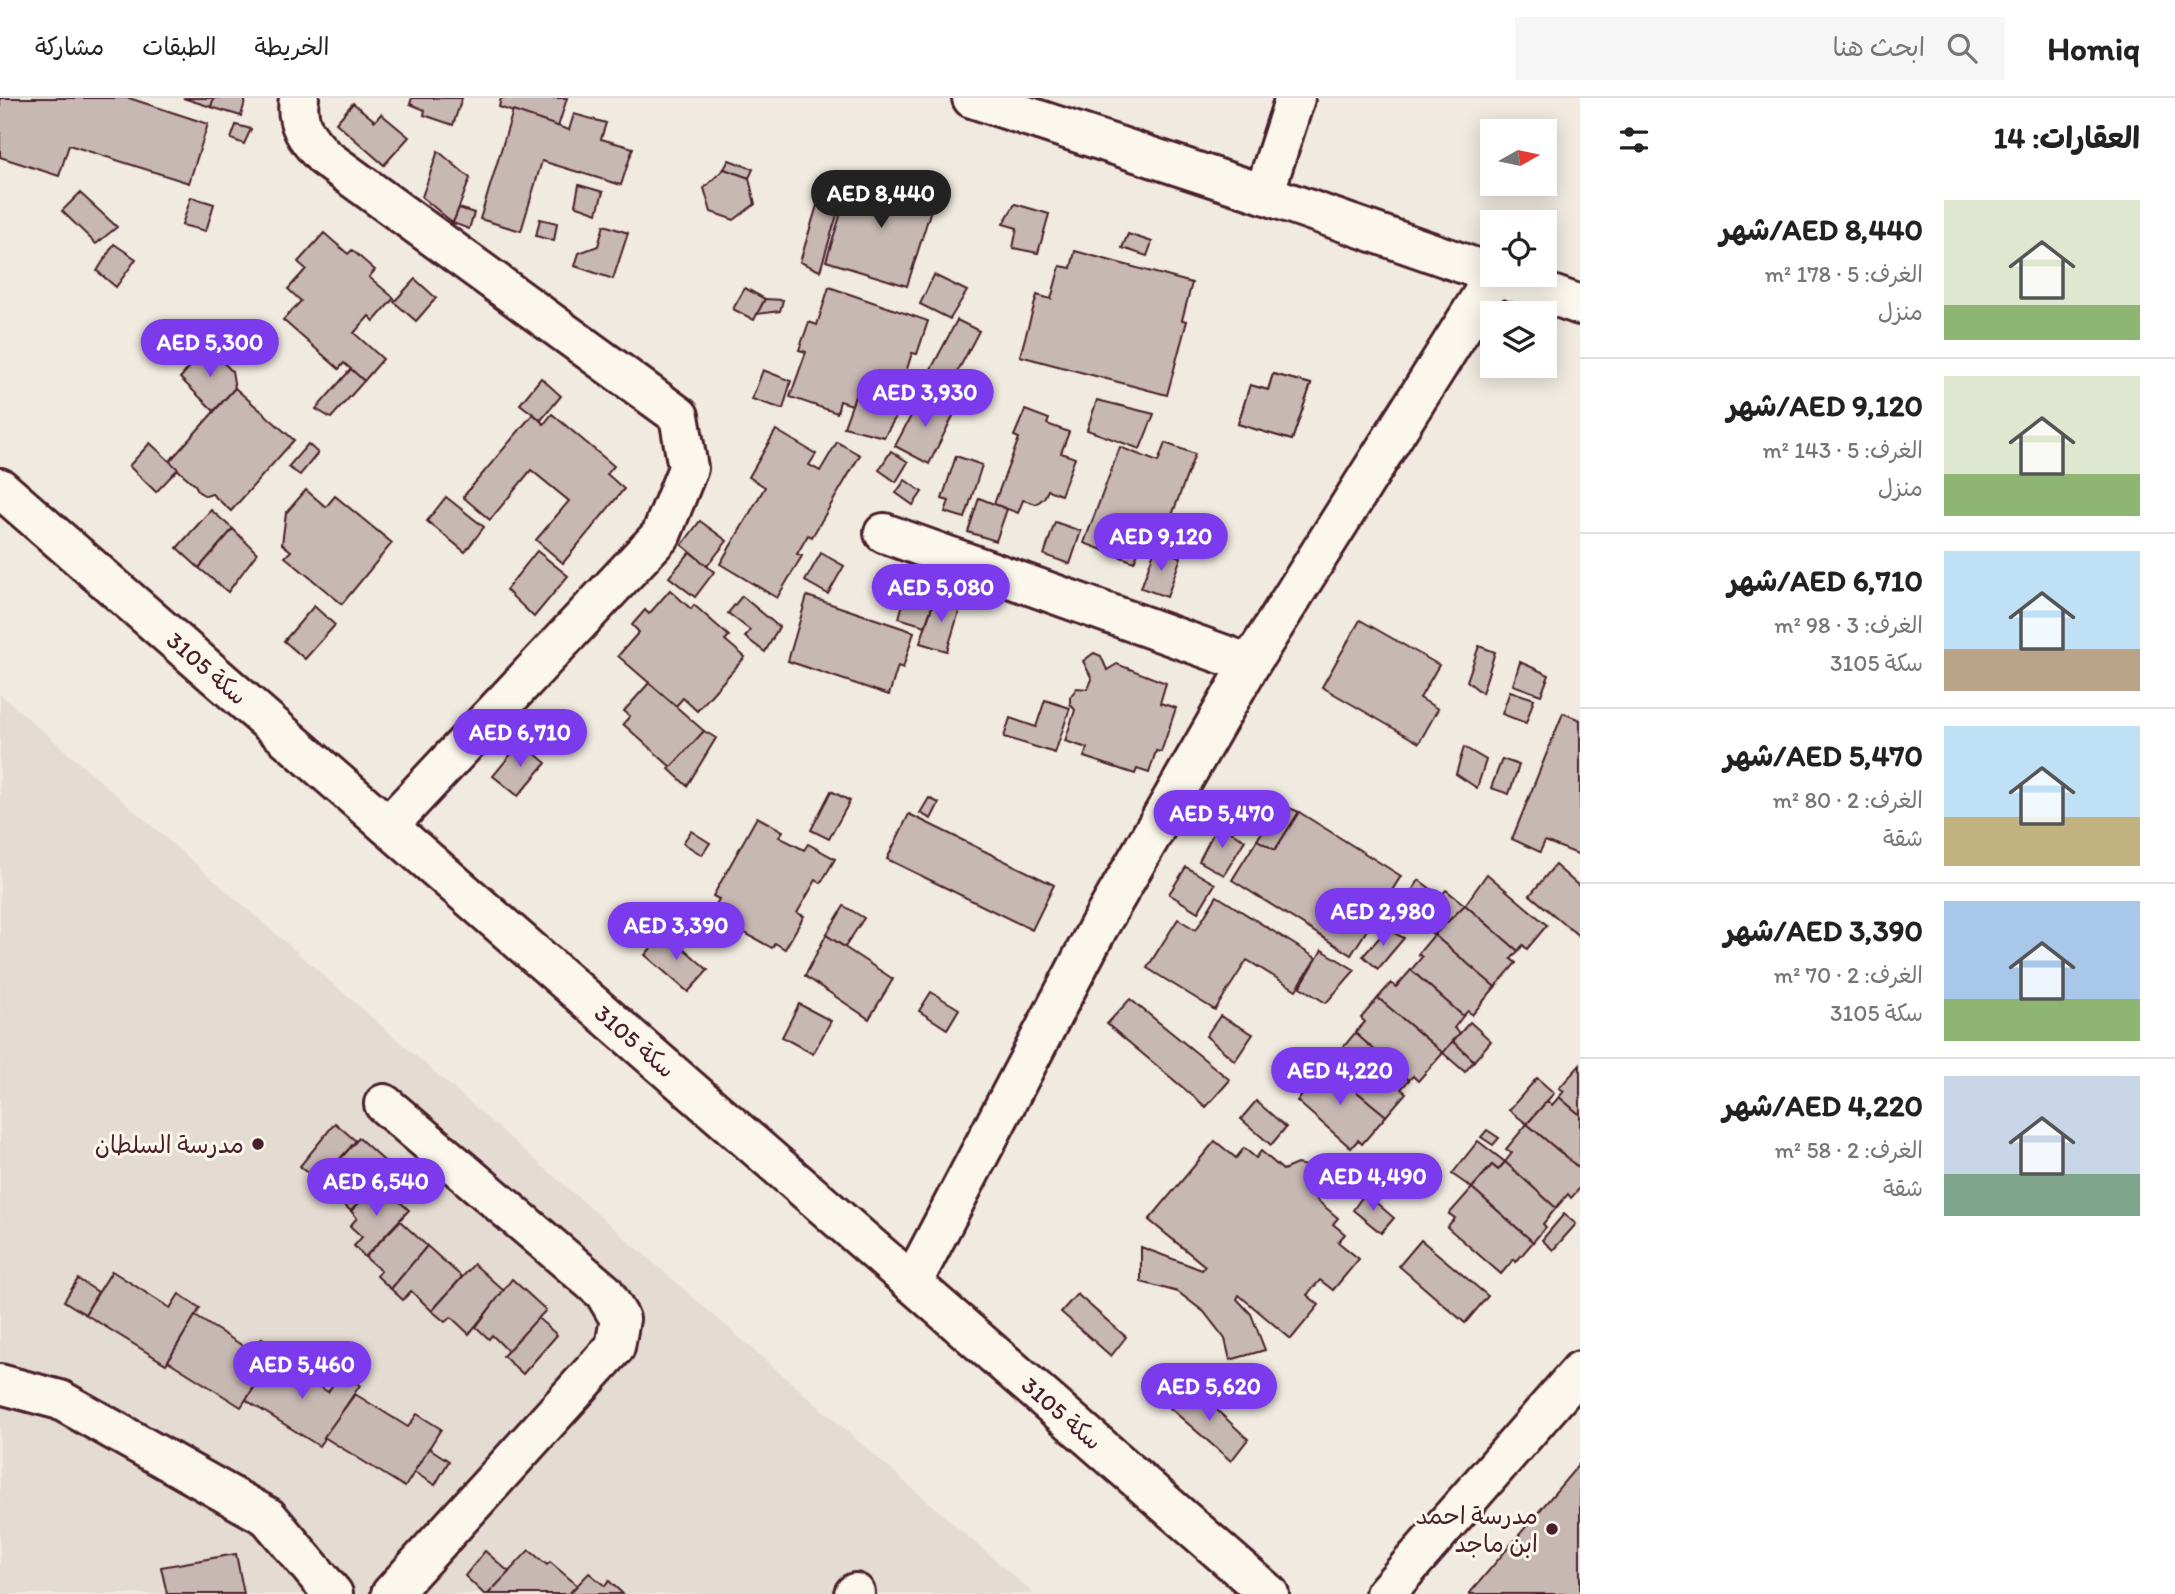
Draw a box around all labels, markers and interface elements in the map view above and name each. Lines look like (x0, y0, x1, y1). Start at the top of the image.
search box (1515, 17, 2005, 80)
icon: search (1943, 29, 1981, 67)
text: Homiq (2047, 29, 2140, 68)
text: ابحث هنا (1832, 31, 1925, 63)
text: مشاركة (35, 32, 104, 61)
text: الطبقات (142, 32, 217, 61)
text: الخريطة (255, 32, 329, 61)
north arrow (1480, 119, 1558, 196)
map controls (1480, 119, 1557, 378)
text: العقارات: 14 (1993, 119, 2140, 156)
icon: filters (1615, 121, 1653, 159)
pin: AED 8,440 (801, 170, 961, 230)
text: AED 8,440 (827, 179, 935, 207)
button: locate (1480, 210, 1557, 287)
text: AED 8,440/شهر (1720, 211, 1923, 248)
icon: home (2000, 228, 2084, 312)
text: الغرف: 5 · 178 m² (1765, 260, 1923, 288)
text: منزل (1878, 298, 1923, 326)
button: layers (1480, 301, 1557, 378)
pin: AED 5,300 (130, 320, 290, 379)
text: AED 5,300 (157, 328, 263, 356)
pin: AED 3,930 (845, 370, 1005, 429)
text: AED 3,930 (873, 378, 977, 406)
text: AED 9,120/شهر (1727, 387, 1923, 424)
icon: home (2000, 404, 2084, 488)
text: الغرف: 5 · 143 m² (1762, 436, 1923, 464)
text: منزل (1878, 474, 1923, 502)
pin: AED 9,120 (1081, 514, 1241, 573)
text: AED 9,120 (1110, 522, 1212, 550)
text: AED 6,710/شهر (1728, 562, 1923, 599)
pin: AED 5,080 (861, 564, 1021, 624)
text: AED 5,080 (888, 573, 994, 601)
icon: home (2000, 579, 2084, 663)
text: الغرف: 3 · 98 m² (1774, 611, 1923, 639)
street label: سكة 3105 (161, 625, 253, 711)
text: سكة 3105 (1830, 649, 1923, 677)
pin: AED 6,710 (440, 710, 600, 769)
text: AED 6,710 (469, 718, 571, 746)
text: AED 5,470/شهر (1724, 737, 1923, 774)
icon: home (2000, 754, 2084, 838)
text: الغرف: 2 · 80 m² (1773, 786, 1923, 814)
pin: AED 5,470 (1142, 790, 1302, 850)
text: AED 5,470 (1170, 799, 1274, 827)
text: شقة (1883, 824, 1923, 852)
pin: AED 2,980 (1303, 888, 1463, 948)
text: AED 2,980 (1331, 897, 1435, 925)
pin: AED 3,390 (596, 902, 756, 962)
text: AED 3,390 (624, 911, 728, 939)
text: AED 3,390/شهر (1724, 912, 1923, 949)
icon: home (2000, 929, 2084, 1013)
text: الغرف: 2 · 70 m² (1774, 961, 1923, 989)
street label: سكة 3105 (589, 998, 681, 1084)
text: سكة 3105 (1830, 999, 1923, 1027)
pin: AED 4,220 (1260, 1048, 1420, 1107)
text: AED 4,220 (1287, 1056, 1393, 1084)
text: AED 4,220/شهر (1723, 1087, 1923, 1124)
icon: home (2000, 1104, 2084, 1188)
place label: مدرسة السلطان (95, 1130, 244, 1159)
marker: مدرسة السلطان (250, 1136, 266, 1152)
text: الغرف: 2 · 58 m² (1775, 1136, 1923, 1164)
pin: AED 4,490 (1293, 1154, 1453, 1213)
pin: AED 6,540 (296, 1158, 456, 1218)
text: AED 4,490 (1319, 1162, 1427, 1190)
text: AED 6,540 (323, 1167, 429, 1195)
text: شقة (1883, 1174, 1923, 1202)
pin: AED 5,460 (222, 1342, 382, 1401)
text: AED 5,460 (249, 1350, 355, 1378)
pin: AED 5,620 (1129, 1364, 1289, 1423)
street label: سكة 3105 (1016, 1370, 1108, 1456)
text: AED 5,620 (1157, 1372, 1261, 1400)
place label: مدرسة احمد ابن ماجد (1415, 1501, 1538, 1558)
marker: مدرسة احمد ابن ماجد (1544, 1521, 1560, 1537)

